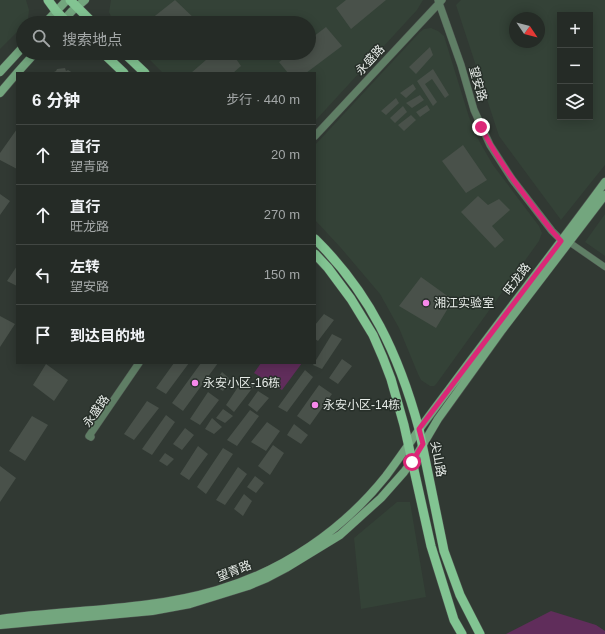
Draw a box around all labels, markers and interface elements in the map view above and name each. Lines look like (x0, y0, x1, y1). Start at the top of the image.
north arrow (509, 12, 545, 48)
map controls (557, 12, 593, 120)
button: + (557, 12, 593, 48)
search box (16, 16, 316, 60)
icon: search (30, 27, 52, 49)
text: 搜索地点 (62, 31, 122, 48)
street label: 永盛路 (353, 42, 387, 78)
button: − (557, 48, 593, 84)
street label: 望安路 (466, 65, 490, 103)
button: layers (557, 84, 593, 120)
text: 6 分钟 (32, 91, 80, 110)
text: 步行 · 440 m (226, 92, 300, 107)
route end (472, 118, 490, 136)
text: 直行 (70, 138, 100, 155)
icon: ahead (32, 144, 54, 166)
text: 20 m (271, 147, 300, 162)
text: 望青路 (70, 159, 109, 174)
text: 直行 (70, 198, 100, 215)
icon: ahead (32, 204, 54, 226)
text: 270 m (264, 207, 300, 222)
text: 旺龙路 (70, 219, 109, 234)
text: 左转 (70, 258, 100, 275)
street label: 旺龙路 (501, 260, 533, 298)
icon: left (32, 264, 54, 286)
text: 150 m (264, 267, 300, 282)
text: 望安路 (70, 279, 109, 294)
place label: 湘江实验室 (434, 296, 494, 310)
marker: 湘江实验室 (421, 298, 431, 308)
icon: arrive (32, 324, 54, 346)
text: 到达目的地 (70, 327, 145, 344)
place label: 永安小区-16栋 (203, 376, 280, 390)
marker: 永安小区-16栋 (190, 378, 200, 388)
street label: 永盛路 (80, 392, 112, 430)
place label: 永安小区-14栋 (323, 398, 400, 412)
marker: 永安小区-14栋 (310, 400, 320, 410)
street label: 尖山路 (428, 440, 448, 478)
route start (403, 453, 421, 471)
street label: 望青路 (215, 558, 253, 584)

